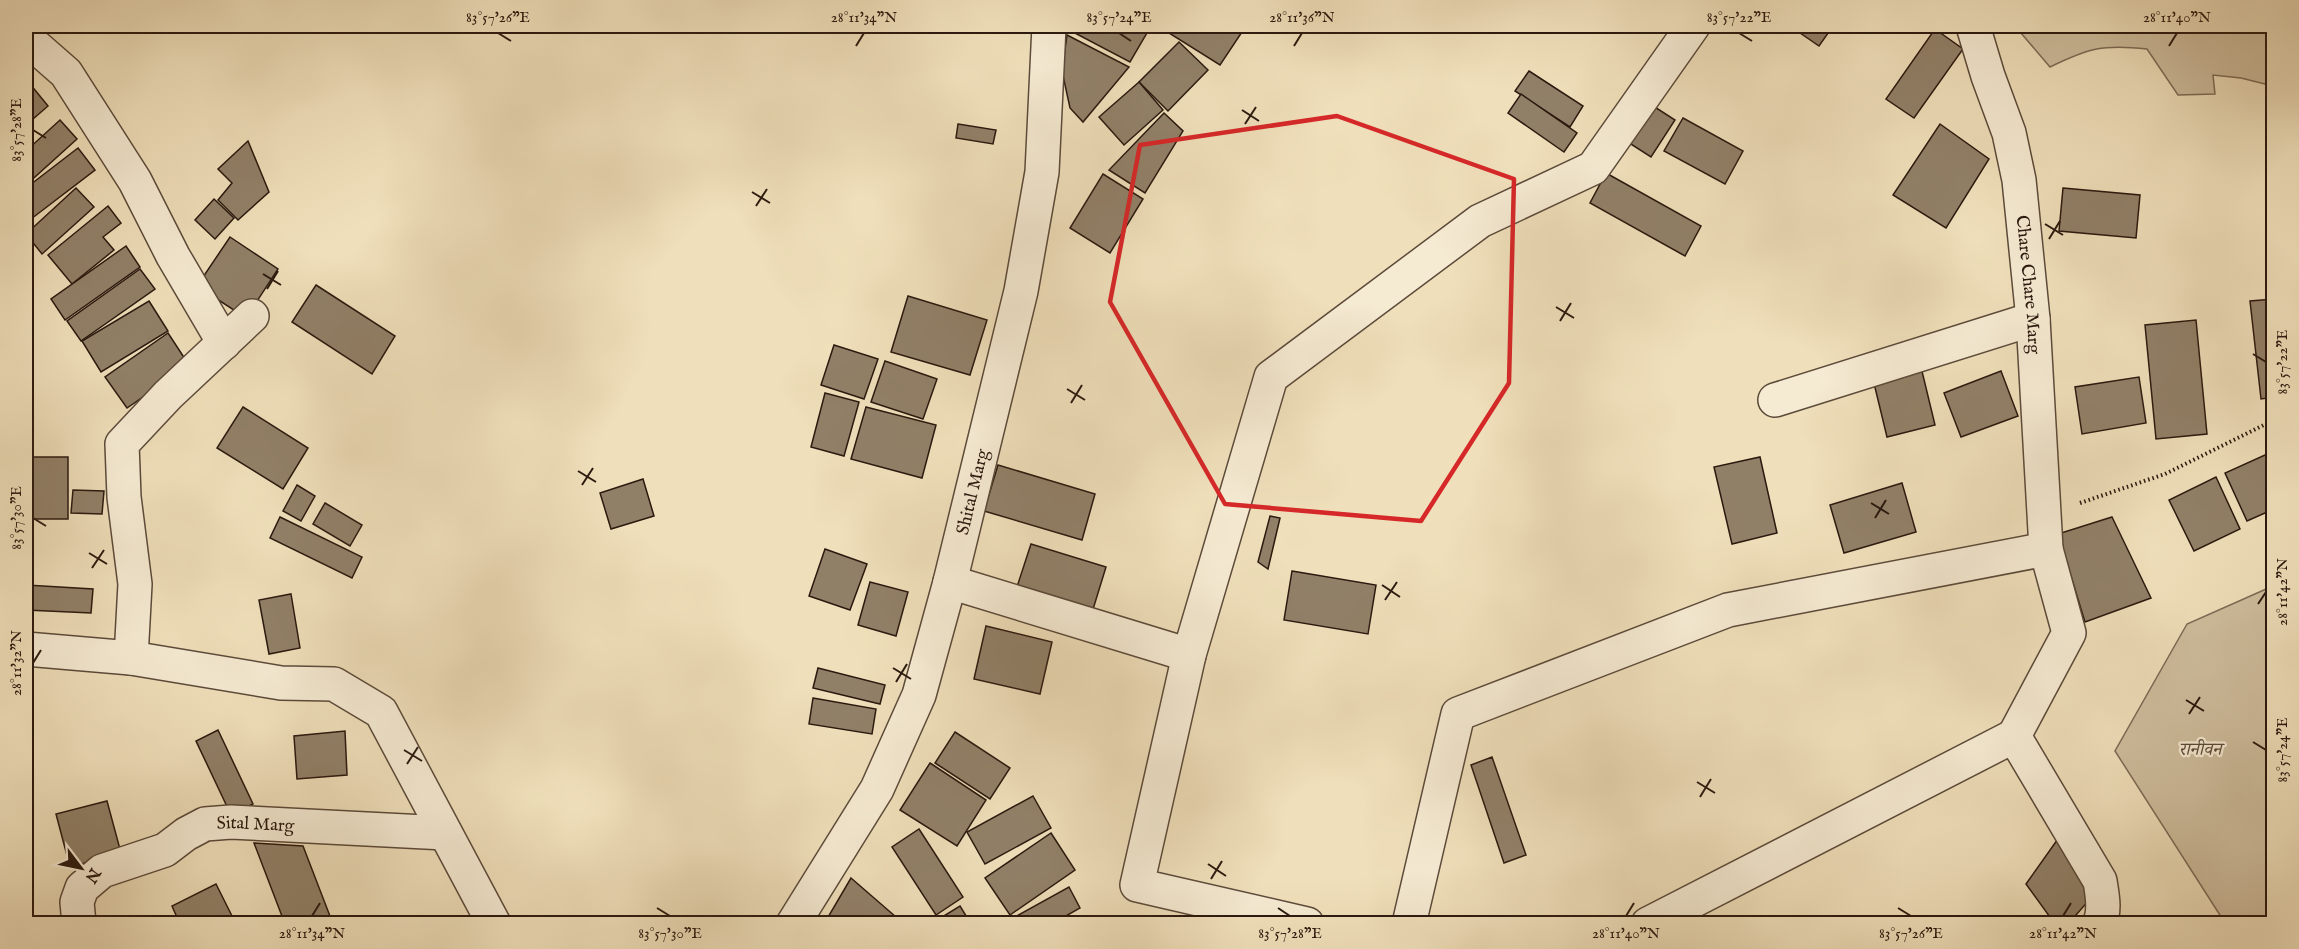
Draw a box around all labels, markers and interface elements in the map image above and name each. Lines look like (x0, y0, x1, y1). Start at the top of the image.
text: 83°57'26"E (466, 8, 530, 27)
text: 28°11'34"N (831, 8, 897, 27)
text: 83°57'24"E (1086, 8, 1152, 27)
text: 28°11'36"N (1269, 8, 1335, 27)
text: 83°57'22"E (1707, 8, 1771, 27)
text: 28°11'40"N (2143, 8, 2211, 27)
text: 83°57'28"E (7, 98, 26, 162)
street label: Chare Chare Marg (2010, 214, 2045, 355)
text: 83°57'22"E (2273, 330, 2292, 394)
street label: Shital Marg (952, 447, 995, 537)
text: 83°57'30"E (7, 486, 26, 550)
text: 28°11'42"N (2273, 558, 2292, 626)
text: 28°11'32"N (7, 630, 26, 696)
text: 83°57'24"E (2273, 717, 2292, 783)
park label: रानीवन (2178, 738, 2225, 762)
street label: Sital Marg (216, 812, 295, 838)
north arrow (51, 838, 111, 898)
text: N (80, 863, 105, 886)
text: 28°11'34"N (279, 924, 345, 943)
text: 83°57'30"E (638, 924, 702, 943)
text: 83°57'28"E (1258, 924, 1322, 943)
text: 28°11'40"N (1592, 924, 1660, 943)
text: 83°57'26"E (1879, 924, 1943, 943)
text: 28°11'42"N (2029, 924, 2097, 943)

